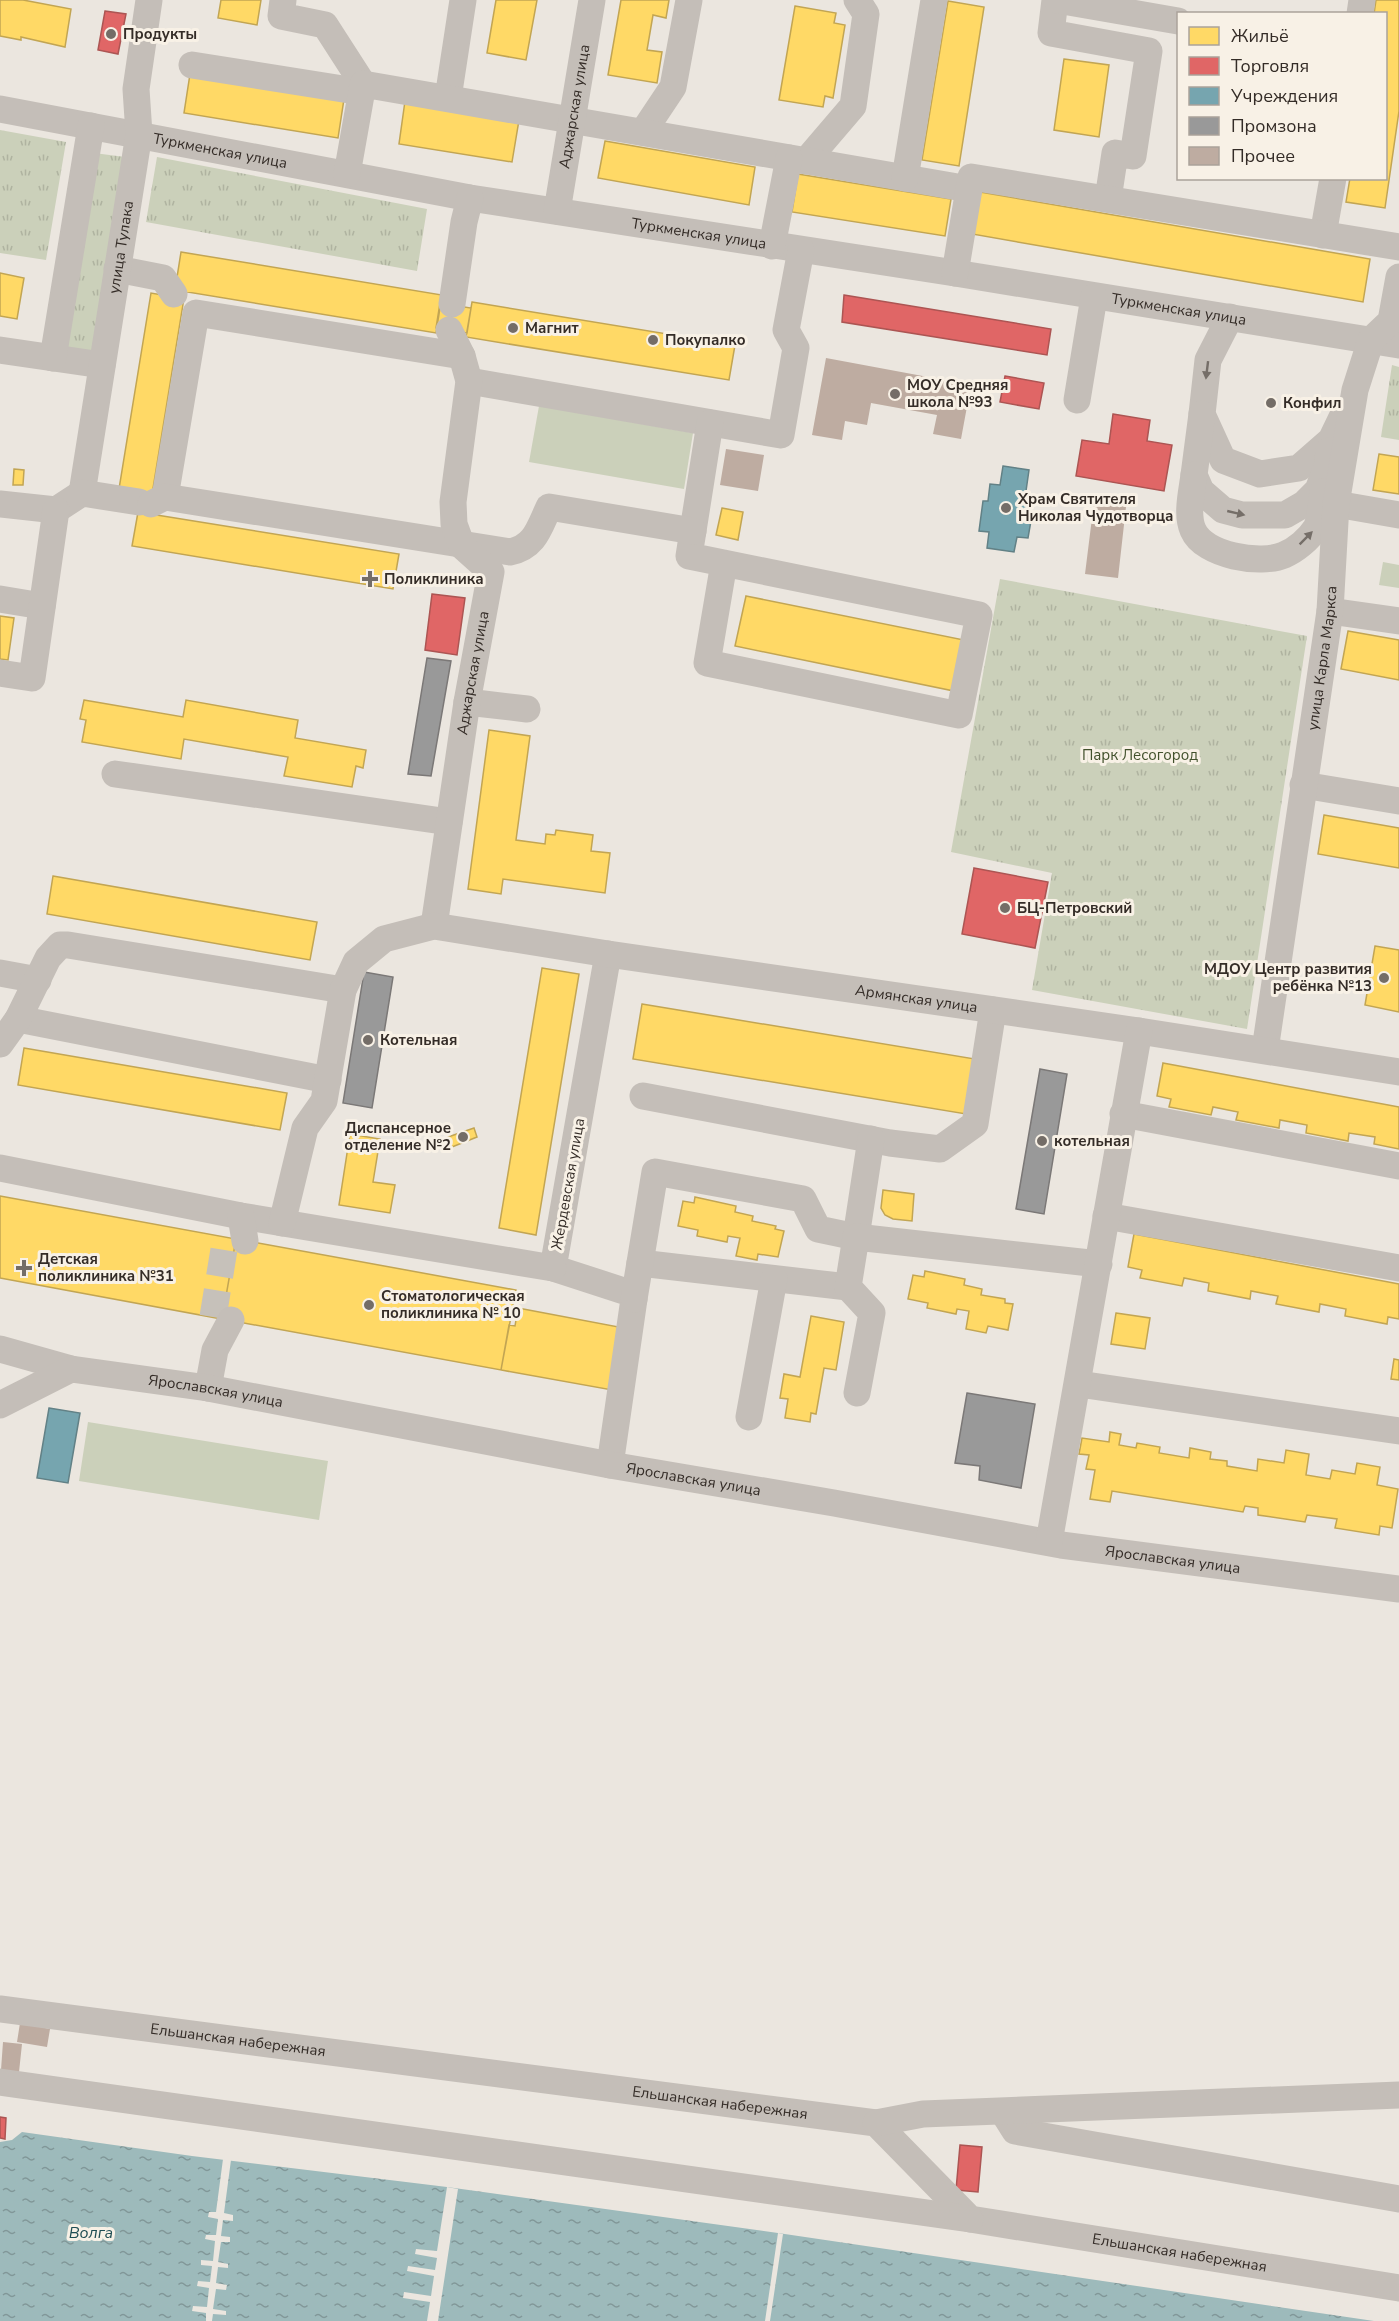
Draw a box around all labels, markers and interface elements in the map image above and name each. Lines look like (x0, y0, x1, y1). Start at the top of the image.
legend (1177, 12, 1387, 180)
place label: Продукты (123, 24, 197, 44)
text: Жильё (1231, 24, 1289, 48)
marker: Продукты (104, 27, 118, 41)
street label: Аджарская улица (554, 43, 594, 170)
text: Торговля (1231, 54, 1309, 78)
text: Учреждения (1230, 84, 1338, 108)
text: Промзона (1231, 114, 1317, 138)
street label: Туркменская улица (151, 128, 289, 173)
text: Прочее (1231, 144, 1295, 168)
street label: улица Тулака (104, 199, 138, 295)
street label: Туркменская улица (630, 213, 768, 254)
street label: Туркменская улица (1110, 289, 1248, 330)
place label: Магнит (525, 318, 579, 338)
marker: Магнит (506, 321, 520, 335)
place label: Покупалко (665, 330, 746, 350)
marker: Покупалко (646, 333, 660, 347)
one-way arrow (1202, 361, 1212, 380)
place label: МОУ Средняя школа №93 (907, 375, 1008, 412)
marker: МОУ Средняя школа №93 (888, 387, 902, 401)
place label: Конфил (1283, 393, 1342, 413)
marker: Конфил (1264, 396, 1278, 410)
place label: Храм Святителя Николая Чудотворца (1017, 489, 1173, 526)
marker: Храм Святителя Николая Чудотворца (999, 501, 1013, 515)
one-way arrow (1227, 508, 1245, 518)
one-way arrow (1299, 531, 1313, 546)
place label: Поликлиника (384, 569, 484, 589)
marker: Поликлиника (361, 570, 379, 588)
street label: улица Карла Маркса (1302, 585, 1341, 732)
street label: Аджарская улица (452, 609, 494, 736)
park label: Парк Лесогород (1082, 745, 1198, 765)
place label: БЦ-Петровский (1017, 898, 1132, 918)
marker: БЦ-Петровский (998, 901, 1012, 915)
place label: МДОУ Центр развития ребёнка №13 (1204, 959, 1372, 996)
marker: МДОУ Центр развития ребёнка №13 (1377, 971, 1391, 985)
street label: Армянская улица (854, 980, 979, 1017)
place label: Котельная (380, 1030, 457, 1050)
marker: Котельная (361, 1033, 375, 1047)
street label: Жердевская улица (547, 1117, 589, 1251)
place label: Диспансерное отделение №2 (344, 1118, 451, 1155)
marker: Диспансерное отделение №2 (456, 1130, 470, 1144)
place label: котельная (1054, 1131, 1130, 1151)
marker: котельная (1035, 1134, 1049, 1148)
place label: Детская поликлиника №31 (38, 1249, 174, 1286)
marker: Детская поликлиника №31 (15, 1259, 33, 1277)
place label: Стоматологическая поликлиника № 10 (381, 1286, 525, 1323)
marker: Стоматологическая поликлиника № 10 (362, 1298, 376, 1312)
street label: Ярославская улица (147, 1370, 285, 1412)
street label: Ярославская улица (625, 1458, 763, 1500)
street label: Ярославская улица (1104, 1541, 1242, 1578)
street label: Ельшанская набережная (149, 2019, 327, 2061)
street label: Ельшанская набережная (631, 2081, 809, 2124)
water label: Волга (69, 2222, 113, 2244)
street label: Ельшанская набережная (1091, 2229, 1268, 2277)

